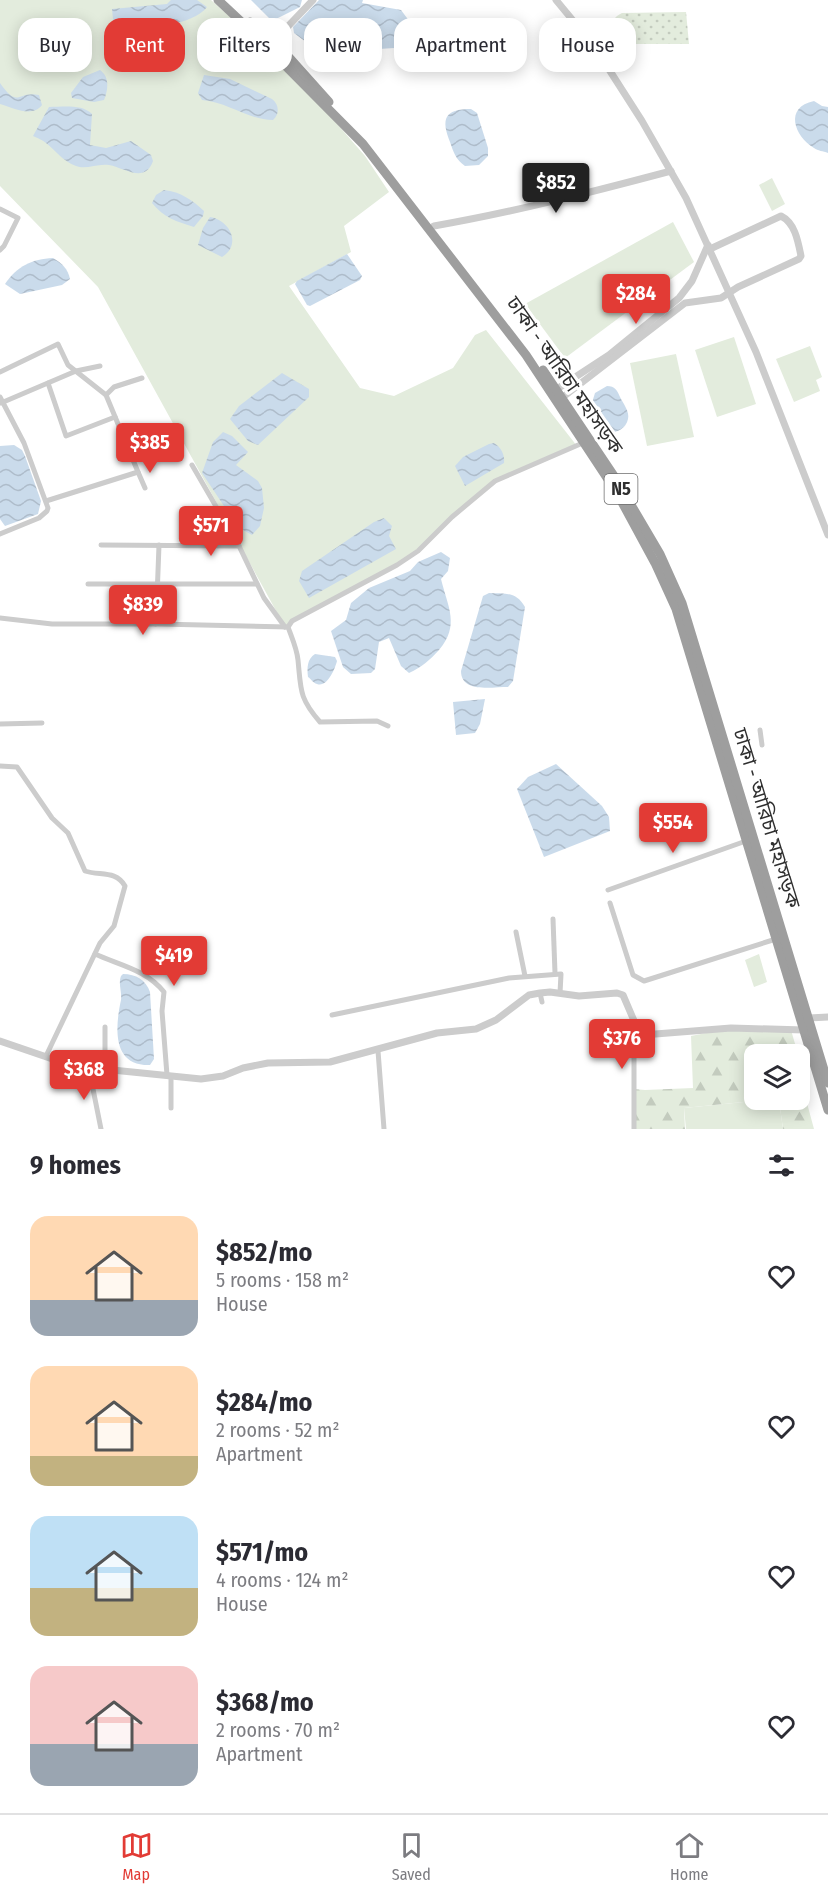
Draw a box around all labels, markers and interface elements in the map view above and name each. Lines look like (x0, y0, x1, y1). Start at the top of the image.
chip: Buy (18, 18, 92, 72)
chip: Rent (104, 18, 185, 72)
chip: Filters (197, 18, 292, 72)
chip: New (304, 18, 382, 72)
chip: Apartment (394, 18, 527, 72)
chip: House (539, 18, 636, 72)
pin: $852 (520, 163, 592, 214)
text: $852 (536, 170, 576, 194)
pin: $284 (600, 274, 672, 325)
text: $284 (616, 281, 656, 305)
street label: ঢাকা - আরিচা মহাসড়ক (501, 291, 629, 459)
pin: $385 (114, 423, 186, 474)
text: $385 (130, 430, 170, 454)
road number: N5 (604, 474, 638, 504)
pin: $571 (175, 506, 247, 557)
text: $571 (193, 513, 229, 537)
pin: $839 (107, 585, 179, 636)
text: $839 (123, 592, 163, 616)
street label: ঢাকা - আরিচা মহাসড়ক (728, 724, 806, 912)
pin: $554 (637, 803, 709, 854)
text: $554 (653, 810, 693, 834)
pin: $419 (138, 936, 210, 987)
text: $419 (155, 943, 193, 967)
pin: $376 (586, 1019, 658, 1070)
text: $376 (603, 1026, 641, 1050)
map controls (744, 1044, 810, 1110)
button: layers (744, 1044, 810, 1110)
pin: $368 (48, 1050, 120, 1101)
text: $368 (64, 1057, 104, 1081)
icon: filters (765, 1149, 798, 1182)
text: 9 homes (30, 1150, 121, 1181)
text: $852/mo (216, 1237, 312, 1268)
icon: home (78, 1240, 150, 1312)
icon: heart (765, 1260, 798, 1293)
text: 5 rooms · 158 m² (216, 1268, 349, 1292)
text: House (216, 1292, 268, 1316)
text: $284/mo (216, 1387, 312, 1418)
icon: home (78, 1390, 150, 1462)
icon: heart (765, 1410, 798, 1443)
text: 2 rooms · 52 m² (216, 1418, 340, 1442)
text: Apartment (216, 1442, 303, 1466)
text: $571/mo (216, 1537, 308, 1568)
icon: home (78, 1540, 150, 1612)
icon: heart (765, 1560, 798, 1593)
text: 4 rooms · 124 m² (216, 1568, 349, 1592)
text: House (216, 1592, 268, 1616)
text: $368/mo (216, 1687, 314, 1718)
icon: home (78, 1690, 150, 1762)
icon: heart (765, 1710, 798, 1743)
text: 2 rooms · 70 m² (216, 1718, 340, 1742)
text: Apartment (216, 1742, 303, 1766)
tab: Map (120, 1829, 153, 1884)
tab: Saved (392, 1829, 431, 1884)
tab: Home (670, 1829, 708, 1884)

